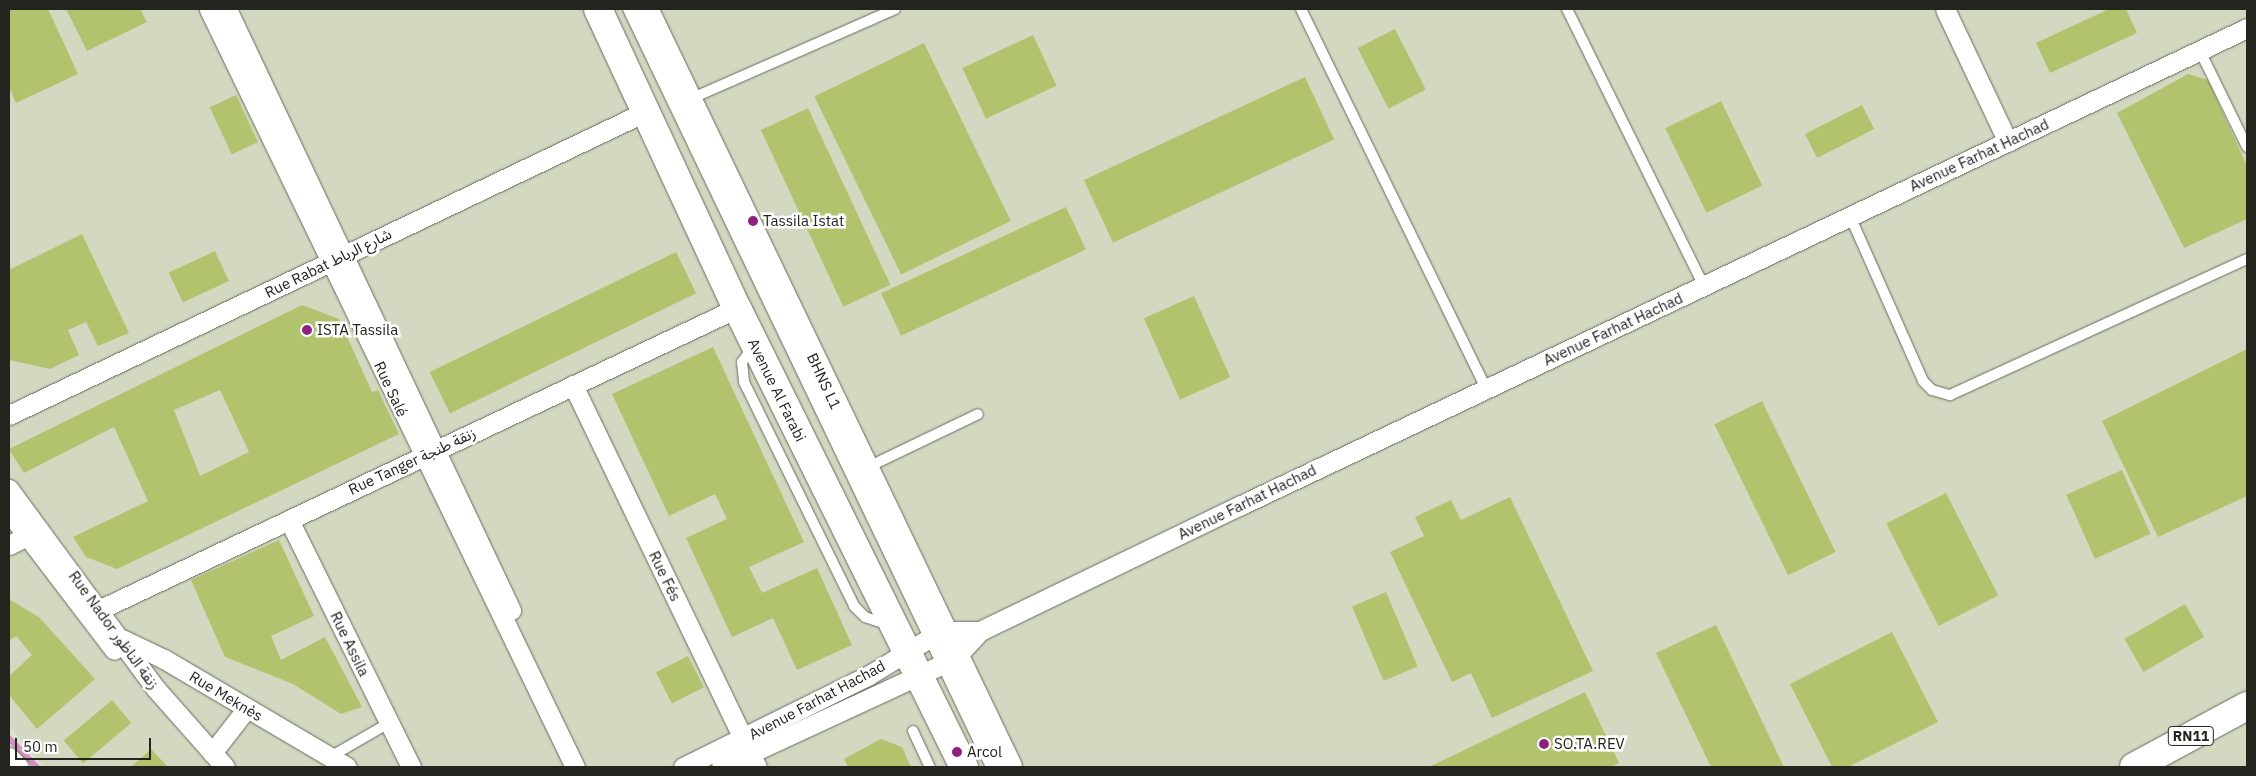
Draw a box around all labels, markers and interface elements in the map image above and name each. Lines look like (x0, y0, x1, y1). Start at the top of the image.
street label: Avenue Farhat Hachad (1906, 115, 2052, 195)
place label: Tassila Istat (763, 212, 844, 230)
marker: Tassila Istat (747, 215, 759, 227)
street label: Rue Rabat شارع الرباط (262, 224, 394, 302)
street label: Avenue Farhat Hachad (1540, 289, 1686, 369)
place label: ISTA Tassila (317, 321, 398, 339)
marker: ISTA Tassila (301, 324, 313, 336)
street label: Avenue Al Farabi (744, 335, 810, 445)
street label: BHNS L1 (803, 350, 845, 412)
street label: Rue Salé (370, 358, 412, 420)
street label: Rue Tanger زنقة طنجة (345, 424, 479, 498)
street label: Avenue Farhat Hachad (1175, 461, 1319, 543)
street label: Rue Fés (645, 548, 685, 604)
street label: Rue Nador زنقة الناظور (65, 567, 163, 693)
street label: Rue Assila (327, 609, 373, 679)
street label: Avenue Farhat Hachad (746, 656, 888, 744)
street label: Rue Meknès (186, 667, 266, 725)
road number: RN11 (2167, 724, 2215, 748)
scale bar (18, 728, 154, 760)
place label: SO.TA.REV (1554, 735, 1625, 753)
text: 50 m (23, 737, 58, 756)
marker: SO.TA.REV (1538, 738, 1550, 750)
place label: Arcol (967, 743, 1002, 761)
marker: Arcol (951, 746, 963, 758)

